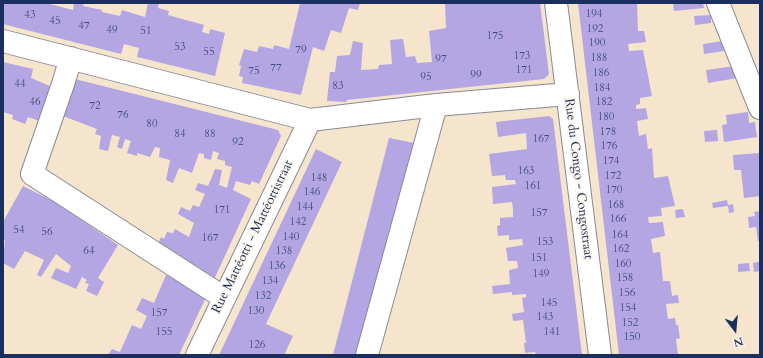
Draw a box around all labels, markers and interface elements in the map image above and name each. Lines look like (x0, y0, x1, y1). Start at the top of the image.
house number: 194 (586, 7, 602, 21)
house number: 43 (24, 8, 36, 22)
house number: 45 (49, 14, 61, 28)
house number: 47 (78, 19, 90, 33)
house number: 192 (587, 22, 603, 36)
house number: 49 (106, 23, 118, 37)
house number: 51 (140, 24, 152, 38)
house number: 175 (487, 29, 503, 43)
house number: 190 (589, 36, 605, 50)
house number: 53 (174, 40, 186, 54)
house number: 79 (295, 43, 307, 57)
house number: 55 (203, 45, 215, 59)
house number: 173 (514, 49, 530, 63)
house number: 188 (591, 51, 607, 65)
house number: 97 (435, 52, 447, 66)
house number: 77 (270, 61, 282, 75)
house number: 171 (516, 63, 532, 77)
house number: 75 (248, 64, 260, 78)
house number: 186 (593, 66, 609, 80)
house number: 99 (470, 68, 482, 82)
house number: 95 (420, 70, 432, 84)
house number: 44 (14, 77, 26, 91)
house number: 83 (332, 79, 344, 93)
house number: 184 (594, 81, 610, 95)
house number: 46 (29, 95, 41, 109)
house number: 182 (596, 95, 612, 109)
street label: Rue du Congo - Congostraat (560, 98, 596, 260)
house number: 72 (89, 99, 101, 113)
house number: 76 (117, 108, 129, 122)
house number: 180 (598, 110, 614, 124)
house number: 80 (146, 117, 158, 131)
house number: 178 (600, 125, 616, 139)
house number: 84 (174, 127, 186, 141)
house number: 88 (204, 127, 216, 141)
house number: 167 (533, 132, 549, 146)
house number: 92 (232, 135, 244, 149)
house number: 176 (601, 139, 617, 153)
house number: 174 (603, 154, 619, 168)
street label: Rue Mattéotti - Mattéottistraat (209, 158, 297, 316)
house number: 163 (518, 164, 534, 178)
house number: 172 (605, 169, 621, 183)
house number: 148 (311, 171, 327, 185)
house number: 161 (525, 179, 541, 193)
house number: 170 (606, 183, 622, 197)
house number: 146 (304, 185, 320, 199)
house number: 168 (608, 198, 624, 212)
house number: 144 (297, 200, 313, 214)
house number: 171 (214, 203, 230, 217)
house number: 157 (531, 206, 547, 220)
house number: 166 (610, 212, 626, 226)
house number: 142 (290, 215, 306, 229)
house number: 54 (13, 223, 25, 237)
house number: 56 (41, 225, 53, 239)
house number: 164 (612, 228, 628, 242)
house number: 140 (283, 230, 299, 244)
house number: 167 (202, 231, 218, 245)
house number: 153 (537, 235, 553, 249)
house number: 162 (613, 242, 629, 256)
house number: 64 (83, 244, 95, 258)
house number: 138 (276, 244, 292, 258)
house number: 151 (531, 251, 547, 265)
house number: 160 (615, 257, 631, 271)
house number: 136 (269, 259, 285, 273)
house number: 149 (533, 267, 549, 281)
house number: 158 (617, 271, 633, 285)
house number: 134 (262, 274, 278, 288)
house number: 156 (619, 286, 635, 300)
house number: 132 (255, 289, 271, 303)
house number: 145 (541, 296, 557, 310)
house number: 154 (620, 301, 636, 315)
house number: 130 (248, 304, 264, 318)
house number: 157 (151, 306, 167, 320)
house number: 143 (537, 310, 553, 324)
north arrow (715, 310, 755, 350)
house number: 152 (622, 316, 638, 330)
house number: 155 (156, 325, 172, 339)
house number: 141 (544, 325, 560, 339)
house number: 150 (624, 330, 640, 344)
text: N (732, 333, 745, 351)
house number: 126 (249, 338, 265, 352)

